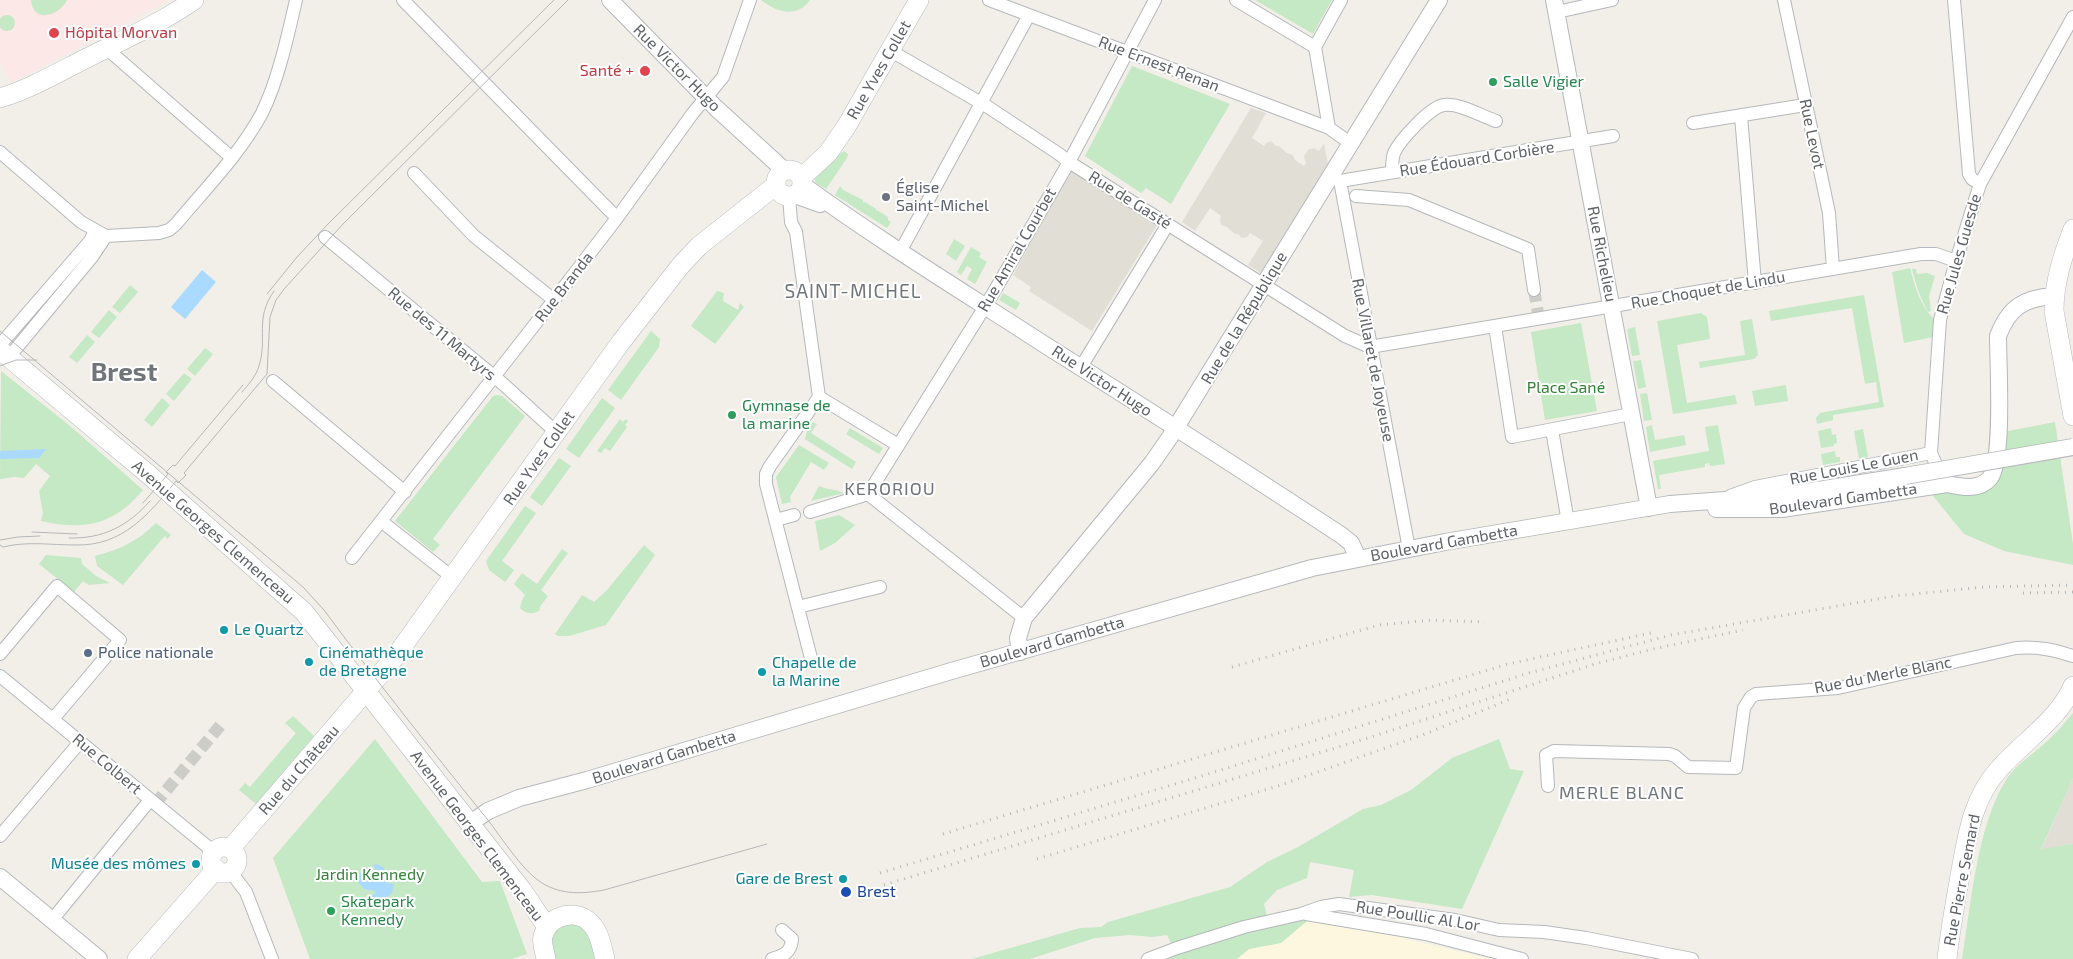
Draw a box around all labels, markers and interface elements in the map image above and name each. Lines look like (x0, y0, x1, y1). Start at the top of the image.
street label: Rue Yves Collet (843, 17, 915, 123)
street label: Rue Victor Hugo (629, 20, 725, 116)
place label: Hôpital Morvan (65, 23, 177, 43)
marker: Hôpital Morvan (47, 26, 61, 40)
street label: Rue Ernest Renan (1096, 32, 1222, 96)
place label: Santé + (580, 61, 634, 81)
marker: Santé + (638, 64, 652, 78)
place label: Salle Vigier (1503, 72, 1584, 92)
marker: Salle Vigier (1487, 76, 1499, 88)
street label: Rue Levot (1795, 97, 1829, 171)
street label: Rue Édouard Corbière (1398, 137, 1556, 181)
street label: Rue de Gasté (1085, 167, 1175, 233)
place label: Église Saint-Michel (896, 178, 989, 216)
street label: Rue Amiral Courbet (974, 185, 1060, 315)
marker: Église Saint-Michel (880, 191, 892, 203)
street label: Rue Jules Guesde (1933, 192, 1985, 316)
street label: Rue Richelieu (1583, 204, 1621, 304)
street label: Rue Branda (531, 248, 597, 326)
street label: Rue de la République (1197, 248, 1291, 388)
street label: Rue Choquet de Lindu (1629, 267, 1787, 313)
street label: Rue Villaret de Joyeuse (1348, 277, 1398, 443)
district label: SAINT-MICHEL (783, 281, 923, 303)
street label: Rue des 11 Martyrs (384, 283, 500, 385)
street label: Rue Victor Hugo (1048, 341, 1156, 421)
district label: Brest (91, 356, 157, 388)
park label: Place Sané (1527, 378, 1605, 398)
place label: Gymnase de la marine (742, 396, 831, 434)
street label: Rue Yves Collet (499, 407, 579, 509)
marker: Gymnase de la marine (726, 409, 738, 421)
street label: Rue Louis Le Guen (1788, 445, 1920, 489)
street label: Avenue Georges Clemenceau (128, 456, 298, 608)
district label: KERORIOU (843, 478, 937, 500)
street label: Boulevard Gambetta (1768, 479, 1918, 519)
street label: Boulevard Gambetta (1369, 521, 1519, 565)
street label: Boulevard Gambetta (978, 612, 1126, 672)
place label: Le Quartz (234, 620, 304, 640)
marker: Le Quartz (218, 624, 230, 636)
place label: Police nationale (98, 643, 214, 663)
place label: Cinémathèque de Bretagne (319, 643, 424, 681)
marker: Police nationale (82, 647, 94, 659)
street label: Rue du Merle Blanc (1813, 652, 1953, 698)
place label: Chapelle de la Marine (772, 653, 856, 691)
marker: Cinémathèque de Bretagne (303, 656, 315, 668)
marker: Chapelle de la Marine (756, 666, 768, 678)
street label: Rue du Château (255, 721, 343, 819)
street label: Boulevard Gambetta (590, 726, 738, 788)
street label: Rue Colbert (69, 730, 145, 798)
street label: Avenue Georges Clemenceau (406, 747, 548, 925)
district label: MERLE BLANC (1558, 782, 1686, 804)
street label: Rue Pierre Semard (1940, 813, 1984, 947)
place label: Musée des mômes (51, 854, 186, 874)
marker: Musée des mômes (190, 858, 202, 870)
park label: Jardin Kennedy (315, 865, 425, 885)
place label: Gare de Brest (736, 869, 833, 889)
marker: Gare de Brest (837, 873, 849, 885)
place label: Brest (857, 882, 896, 902)
marker: Brest (839, 885, 853, 899)
place label: Skatepark Kennedy (341, 892, 414, 930)
street label: Rue Poullic Al Lor (1354, 897, 1482, 935)
marker: Skatepark Kennedy (325, 905, 337, 917)

